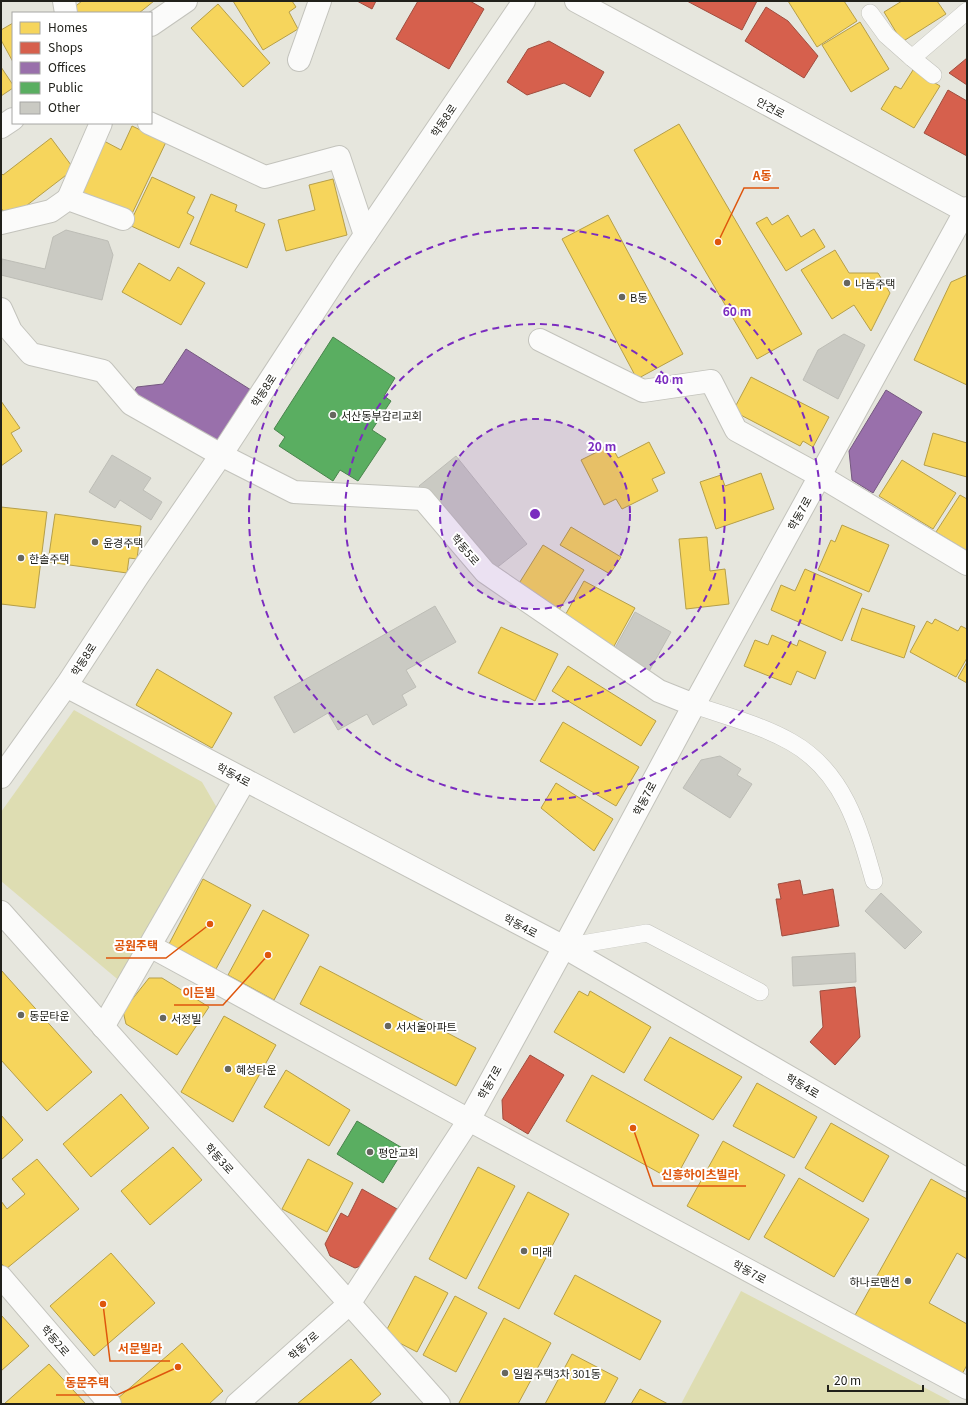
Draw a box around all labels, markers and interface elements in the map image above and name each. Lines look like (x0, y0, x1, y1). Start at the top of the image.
legend (12, 12, 152, 124)
text: Homes (48, 18, 88, 35)
text: Shops (48, 38, 83, 55)
text: Offices (48, 58, 86, 75)
text: Public (48, 78, 83, 95)
street label: 안견로 (754, 93, 788, 121)
text: Other (48, 98, 80, 115)
street label: 학동8로 (426, 100, 460, 140)
callout: A동 (744, 164, 779, 188)
text: A동 (752, 166, 771, 183)
place label: 나눔주택 (855, 275, 895, 291)
marker: 나눔주택 (842, 278, 852, 288)
place label: B동 (630, 289, 647, 305)
marker: B동 (617, 292, 627, 302)
text: 60 m (723, 302, 751, 319)
street label: 학동8로 (246, 370, 280, 410)
text: 40 m (655, 370, 683, 387)
place label: 서산동부감리교회 (341, 407, 422, 423)
marker: 서산동부감리교회 (328, 410, 338, 420)
text: 20 m (588, 437, 616, 454)
street label: 학동7로 (783, 493, 815, 533)
centre of rings (528, 507, 542, 521)
street label: 학동5로 (448, 530, 484, 568)
place label: 윤경주택 (103, 534, 143, 550)
marker: 윤경주택 (90, 537, 100, 547)
place label: 한솔주택 (29, 550, 69, 566)
marker: 한솔주택 (16, 553, 26, 563)
street label: 학동8로 (66, 639, 100, 679)
street label: 학동4로 (214, 758, 254, 790)
street label: 학동7로 (628, 778, 660, 818)
street label: 학동4로 (501, 909, 541, 941)
callout: 공원주택 (106, 934, 166, 958)
text: 공원주택 (114, 936, 158, 953)
callout: 이든빌 (174, 981, 223, 1005)
text: 이든빌 (182, 983, 216, 1000)
place label: 동문타운 (29, 1007, 69, 1023)
marker: 동문타운 (16, 1010, 26, 1020)
place label: 서정빌 (171, 1010, 201, 1026)
marker: 서정빌 (158, 1013, 168, 1023)
place label: 서서울아파트 (396, 1018, 457, 1034)
marker: 서서울아파트 (383, 1021, 393, 1031)
place label: 혜성타운 (236, 1061, 276, 1077)
street label: 학동7로 (473, 1062, 505, 1102)
marker: 혜성타운 (223, 1064, 233, 1074)
street label: 학동4로 (783, 1069, 823, 1101)
street label: 학동3로 (202, 1139, 238, 1177)
place label: 평안교회 (378, 1144, 418, 1160)
marker: 평안교회 (365, 1147, 375, 1157)
callout: 신흥하이츠빌라 (653, 1162, 746, 1186)
text: 신흥하이츠빌라 (661, 1165, 739, 1182)
place label: 미래 (532, 1243, 552, 1259)
marker: 미래 (519, 1246, 529, 1256)
street label: 학동7로 (730, 1255, 770, 1287)
place label: 하나로맨션 (849, 1273, 900, 1289)
marker: 하나로맨션 (903, 1276, 913, 1286)
street label: 학동2로 (38, 1321, 74, 1359)
street label: 학동7로 (284, 1327, 322, 1363)
callout: 서문빌라 (110, 1337, 170, 1361)
text: 서문빌라 (118, 1339, 162, 1356)
place label: 일원주택3차 301동 (513, 1365, 601, 1381)
scale bar (828, 1367, 923, 1393)
marker: 일원주택3차 301동 (500, 1368, 510, 1378)
callout: 동문주택 (56, 1371, 117, 1395)
text: 20 m (834, 1371, 861, 1388)
text: 동문주택 (65, 1373, 109, 1390)

